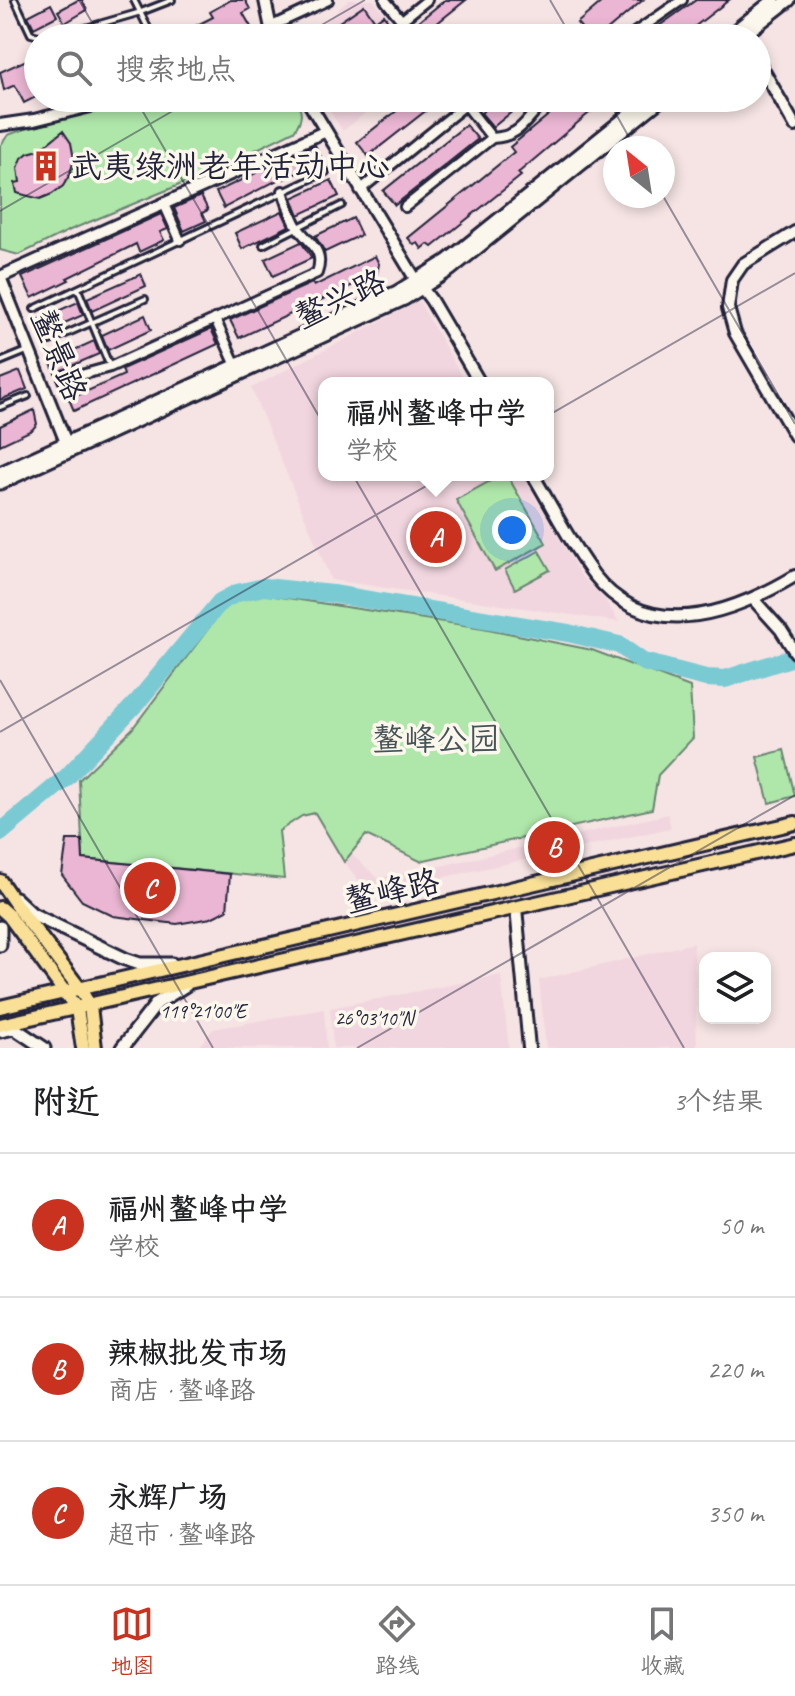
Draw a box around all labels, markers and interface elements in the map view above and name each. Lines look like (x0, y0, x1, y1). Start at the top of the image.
search box (24, 24, 771, 112)
icon: search (52, 46, 96, 90)
text: 搜索地点 (116, 50, 236, 88)
north arrow (603, 136, 675, 208)
place label: 武夷绿洲老年活动中心 (70, 146, 390, 187)
building icon: 武夷绿洲老年活动中心 (29, 149, 63, 183)
street label: 鳌兴路 (288, 260, 392, 338)
street label: 鳌景路 (22, 303, 96, 407)
popup (318, 377, 554, 481)
text: 福州鳌峰中学 (346, 394, 526, 432)
text: 学校 (346, 434, 398, 467)
pin: A (410, 507, 462, 567)
your location (492, 510, 532, 550)
park label: 鳌峰公园 (372, 719, 500, 760)
pin: B (528, 817, 580, 877)
pin: C (124, 858, 176, 918)
street label: 鳌峰路 (341, 860, 443, 922)
map controls (699, 952, 771, 1024)
button: layers (699, 952, 771, 1024)
text: 119°21'00"E (160, 999, 249, 1024)
text: 26°03'10"N (335, 1006, 416, 1031)
text: 附近 (32, 1080, 100, 1123)
text: 3个结果 (673, 1085, 763, 1118)
text: 福州鳌峰中学 (108, 1190, 288, 1228)
text: A (51, 1209, 65, 1242)
text: 50 m (719, 1209, 763, 1242)
text: 学校 (108, 1230, 160, 1263)
text: 辣椒批发市场 (108, 1334, 288, 1372)
text: B (51, 1353, 65, 1386)
text: 220 m (707, 1353, 763, 1386)
text: 商店 · 鳌峰路 (108, 1374, 255, 1407)
text: 永辉广场 (108, 1478, 228, 1516)
text: C (52, 1497, 64, 1530)
text: 350 m (707, 1497, 763, 1530)
text: 超市 · 鳌峰路 (108, 1518, 255, 1551)
tab: 地图 (110, 1602, 155, 1680)
tab: 路线 (375, 1602, 420, 1680)
tab: 收藏 (640, 1602, 685, 1680)

